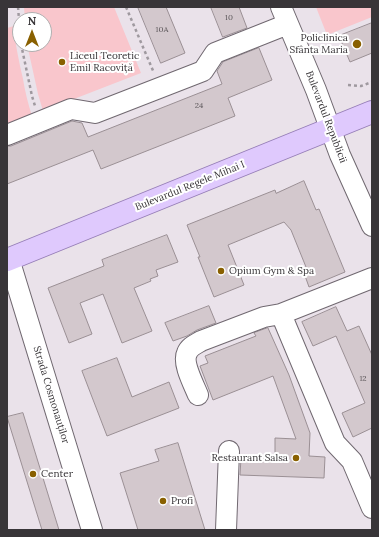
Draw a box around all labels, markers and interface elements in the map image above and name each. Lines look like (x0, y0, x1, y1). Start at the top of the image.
north arrow (12, 12, 52, 52)
house number: 10 (225, 13, 233, 23)
text: N (28, 14, 36, 28)
house number: 10A (156, 25, 168, 35)
place label: Policlinica Sfânta Maria (290, 32, 348, 56)
marker: Policlinica Sfânta Maria (351, 38, 363, 50)
place label: Liceul Teoretic Emil Racoviță (70, 50, 139, 74)
marker: Liceul Teoretic Emil Racoviță (57, 57, 67, 67)
street label: Bulevardul Republicii (303, 69, 349, 165)
house number: 24 (195, 101, 203, 111)
street label: Bulevardul Regele Mihai I (133, 159, 247, 213)
place label: Opium Gym & Spa (229, 265, 314, 277)
marker: Opium Gym & Spa (216, 266, 226, 276)
street label: Strada Cosmonauților (30, 345, 72, 445)
house number: 12 (359, 374, 367, 384)
place label: Restaurant Salsa (212, 452, 288, 464)
marker: Restaurant Salsa (291, 453, 301, 463)
place label: Center (41, 468, 73, 480)
marker: Center (28, 469, 38, 479)
place label: Profi (171, 495, 193, 507)
marker: Profi (158, 496, 168, 506)

